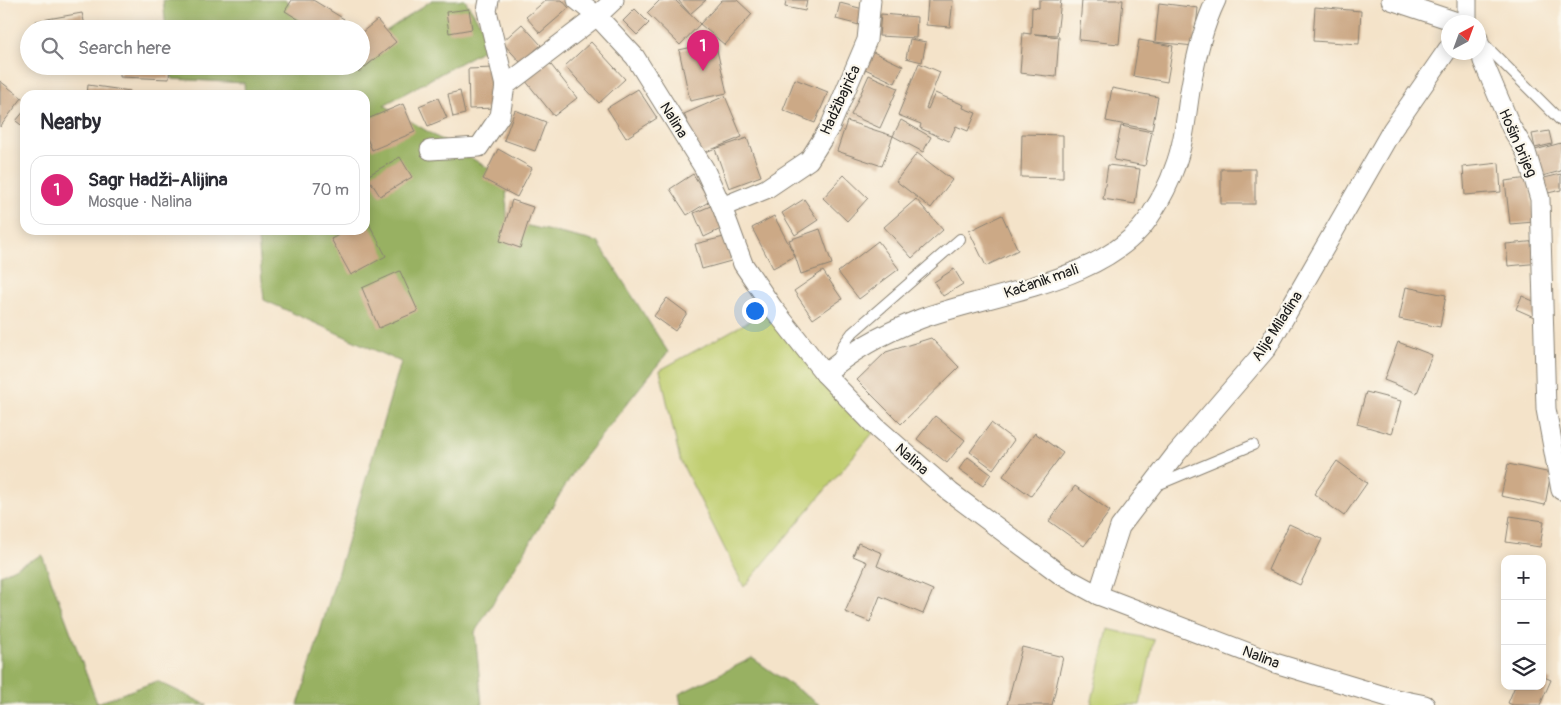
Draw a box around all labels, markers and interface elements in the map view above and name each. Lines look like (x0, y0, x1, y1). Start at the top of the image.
north arrow (1441, 15, 1486, 60)
search box (20, 20, 370, 75)
pin: 1 (687, 30, 719, 71)
icon: search (38, 34, 66, 62)
text: Search here (78, 36, 171, 60)
street label: Hadžibajrića (816, 62, 865, 138)
street label: Nalina (655, 99, 692, 142)
street label: Hošin brijeg (1494, 106, 1541, 180)
text: Nearby (40, 109, 101, 136)
text: Sagr Hadži-Alijina (88, 168, 228, 192)
text: 1 (54, 180, 60, 200)
text: 70 m (312, 180, 349, 200)
text: Mosque · Nalina (88, 192, 192, 212)
street label: Kačanik mali (1001, 260, 1081, 303)
street label: Alije Miladina (1248, 288, 1307, 365)
your location (742, 298, 768, 324)
street label: Nalina (891, 440, 933, 479)
map controls (1501, 555, 1546, 690)
button: + (1501, 555, 1546, 600)
button: − (1501, 600, 1546, 645)
street label: Nalina (1239, 642, 1282, 673)
button: layers (1501, 645, 1546, 690)

